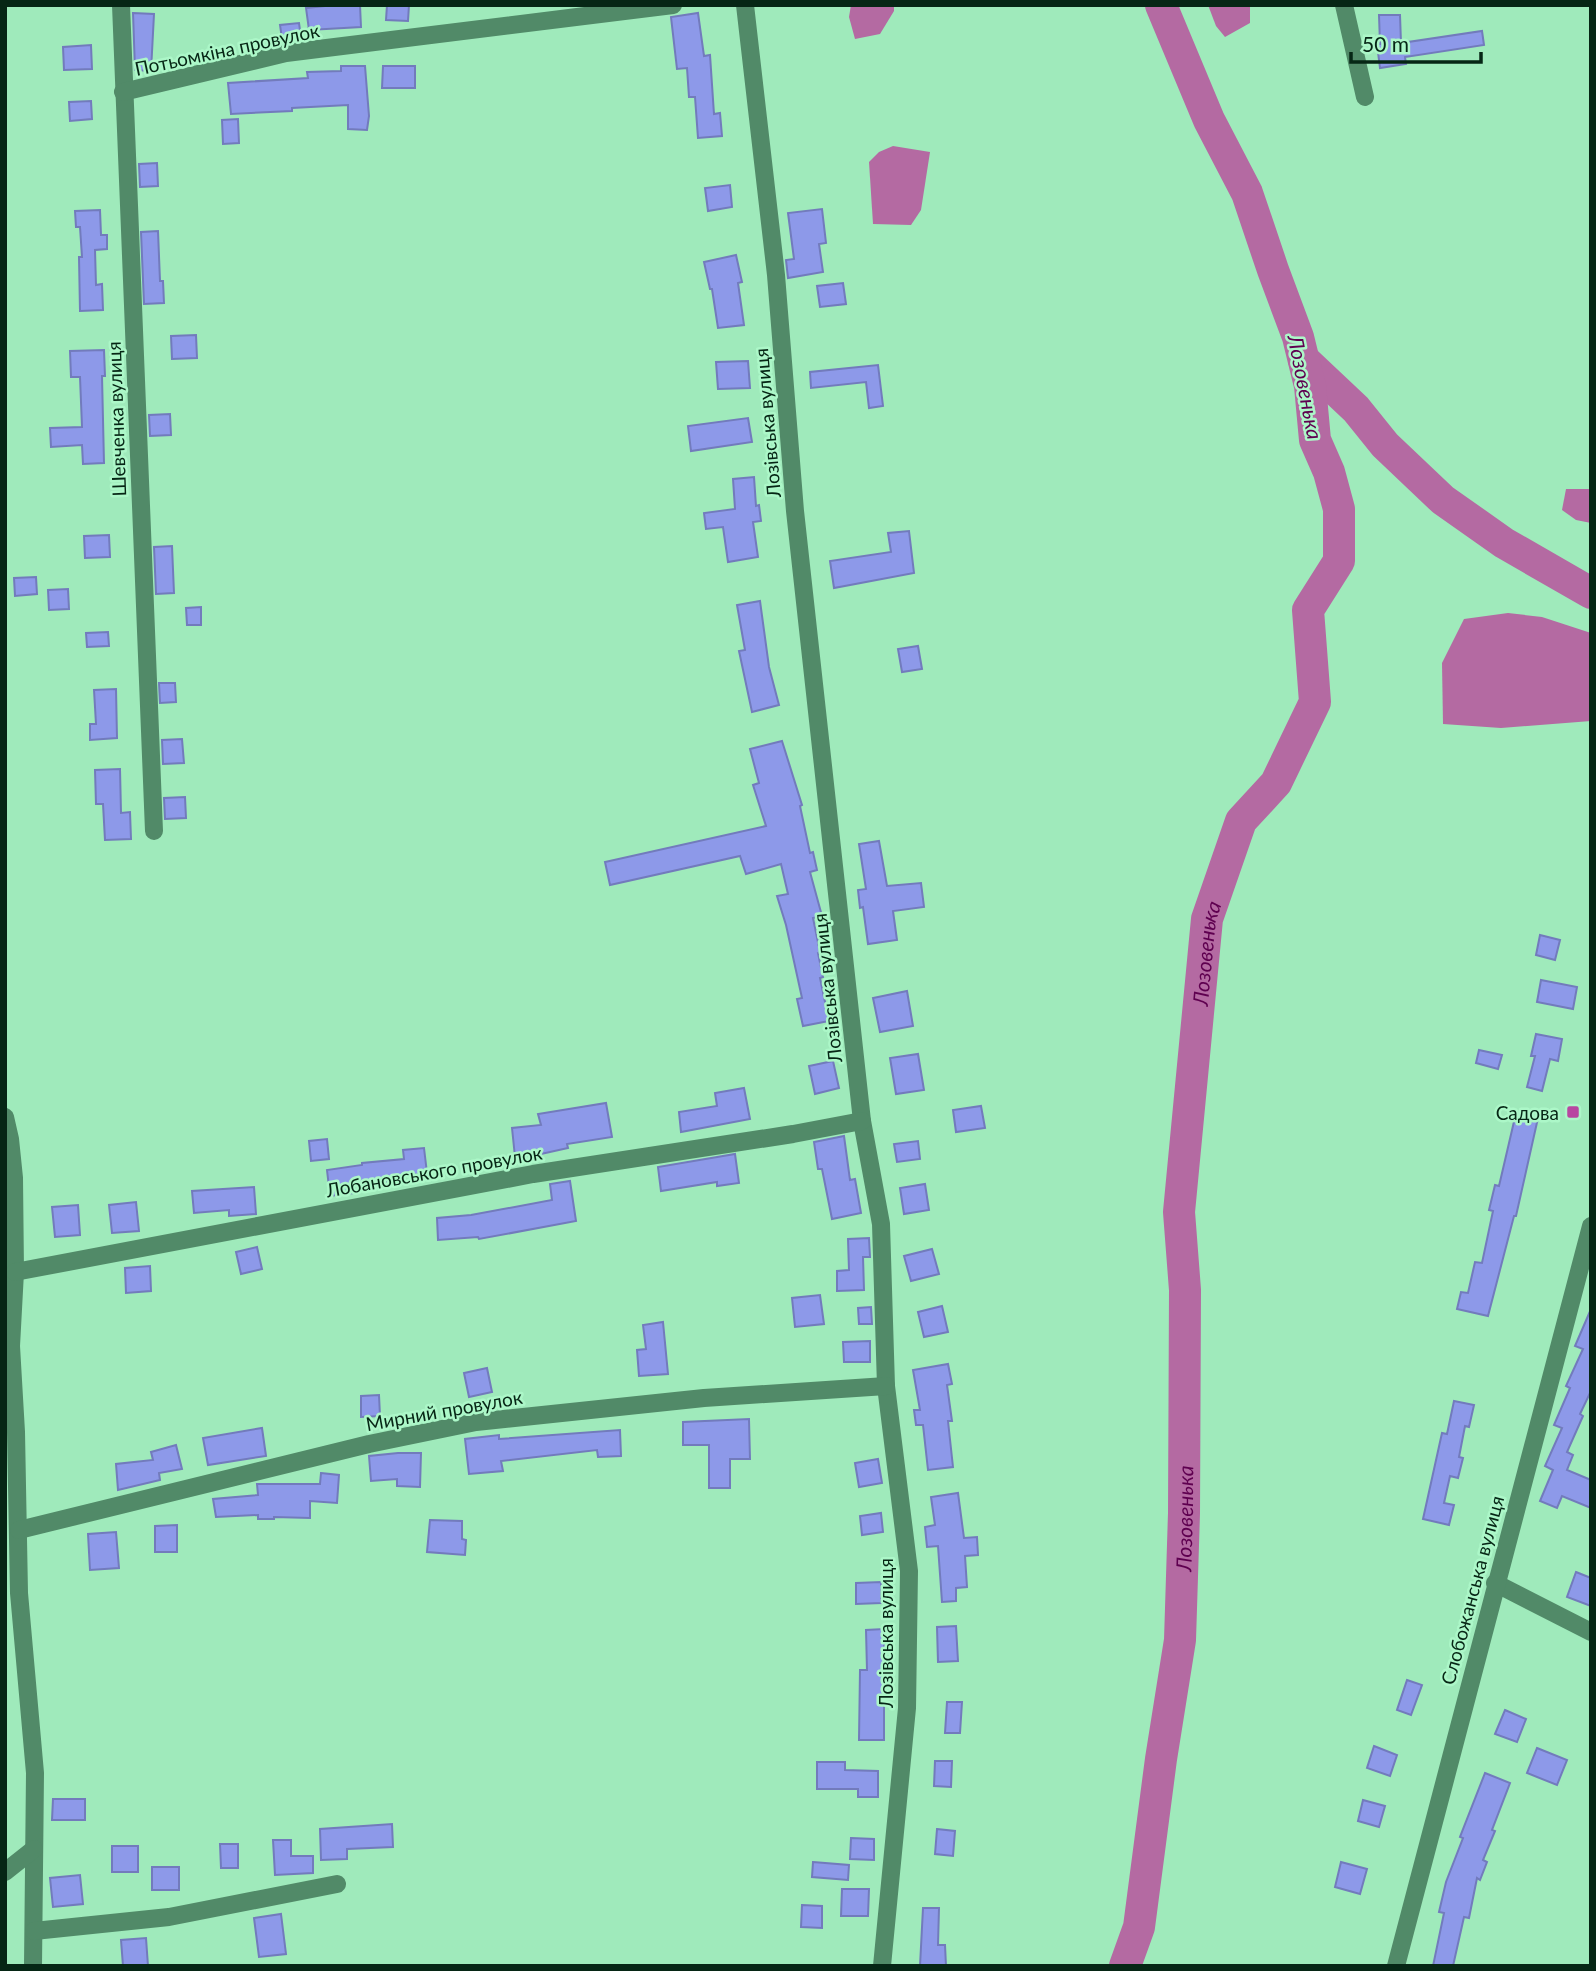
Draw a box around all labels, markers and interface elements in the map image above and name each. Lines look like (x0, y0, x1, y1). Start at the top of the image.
street label: Потьомкіна провулок (133, 18, 322, 80)
scale bar (1351, 21, 1480, 65)
text: 50 m (1362, 31, 1409, 56)
water label: Лозовенька (1283, 332, 1328, 441)
street label: Шевченка вулиця (102, 341, 130, 497)
street label: Лозівська вулиця (749, 347, 785, 500)
water label: Лозовенька (1186, 897, 1225, 1008)
street label: Лозівська вулиця (808, 912, 846, 1065)
place label: Садова (1496, 1101, 1559, 1124)
marker: Садова (1565, 1104, 1581, 1120)
street label: Лобановського провулок (323, 1141, 544, 1202)
street label: Мирний провулок (364, 1385, 524, 1435)
water label: Лозовенька (1170, 1465, 1197, 1573)
street label: Слобожанська вулиця (1436, 1493, 1508, 1687)
street label: Лозівська вулиця (874, 1558, 897, 1709)

